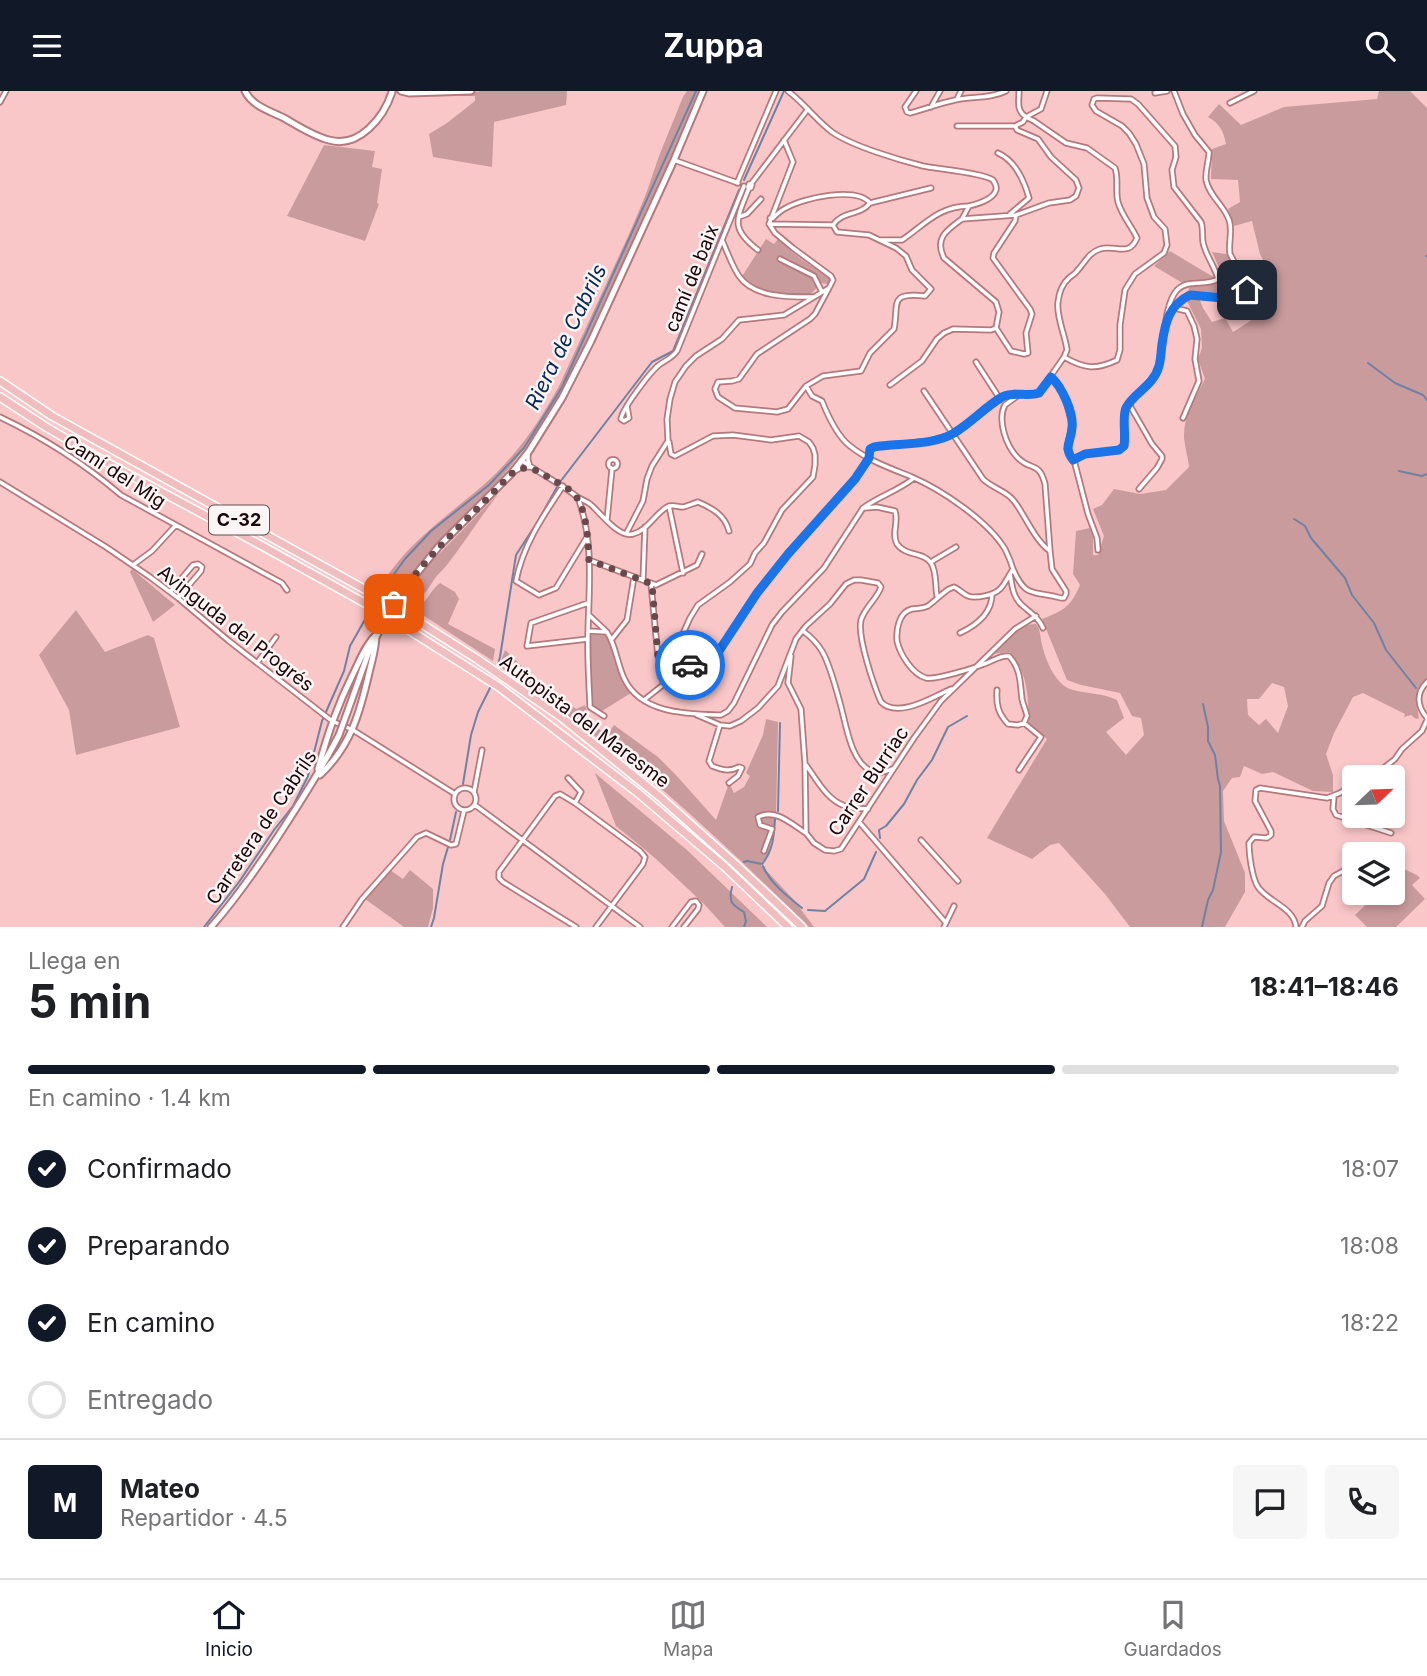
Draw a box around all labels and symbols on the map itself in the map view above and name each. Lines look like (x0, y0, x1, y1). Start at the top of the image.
street label: camí de baix (659, 221, 723, 335)
water label: Riera de Cabrils (520, 260, 612, 413)
pin (1217, 260, 1277, 320)
street label: Camí del Mig (59, 430, 170, 513)
road number: C-32 (209, 505, 269, 535)
street label: Avinguda del Progrés (153, 560, 318, 696)
pin (364, 574, 424, 634)
courier (655, 630, 725, 700)
street label: Autopista del Maresme (495, 650, 674, 793)
street label: Carrer Burriac (823, 722, 913, 840)
street label: Carretera de Cabrils (201, 746, 322, 909)
north arrow (1342, 765, 1405, 828)

